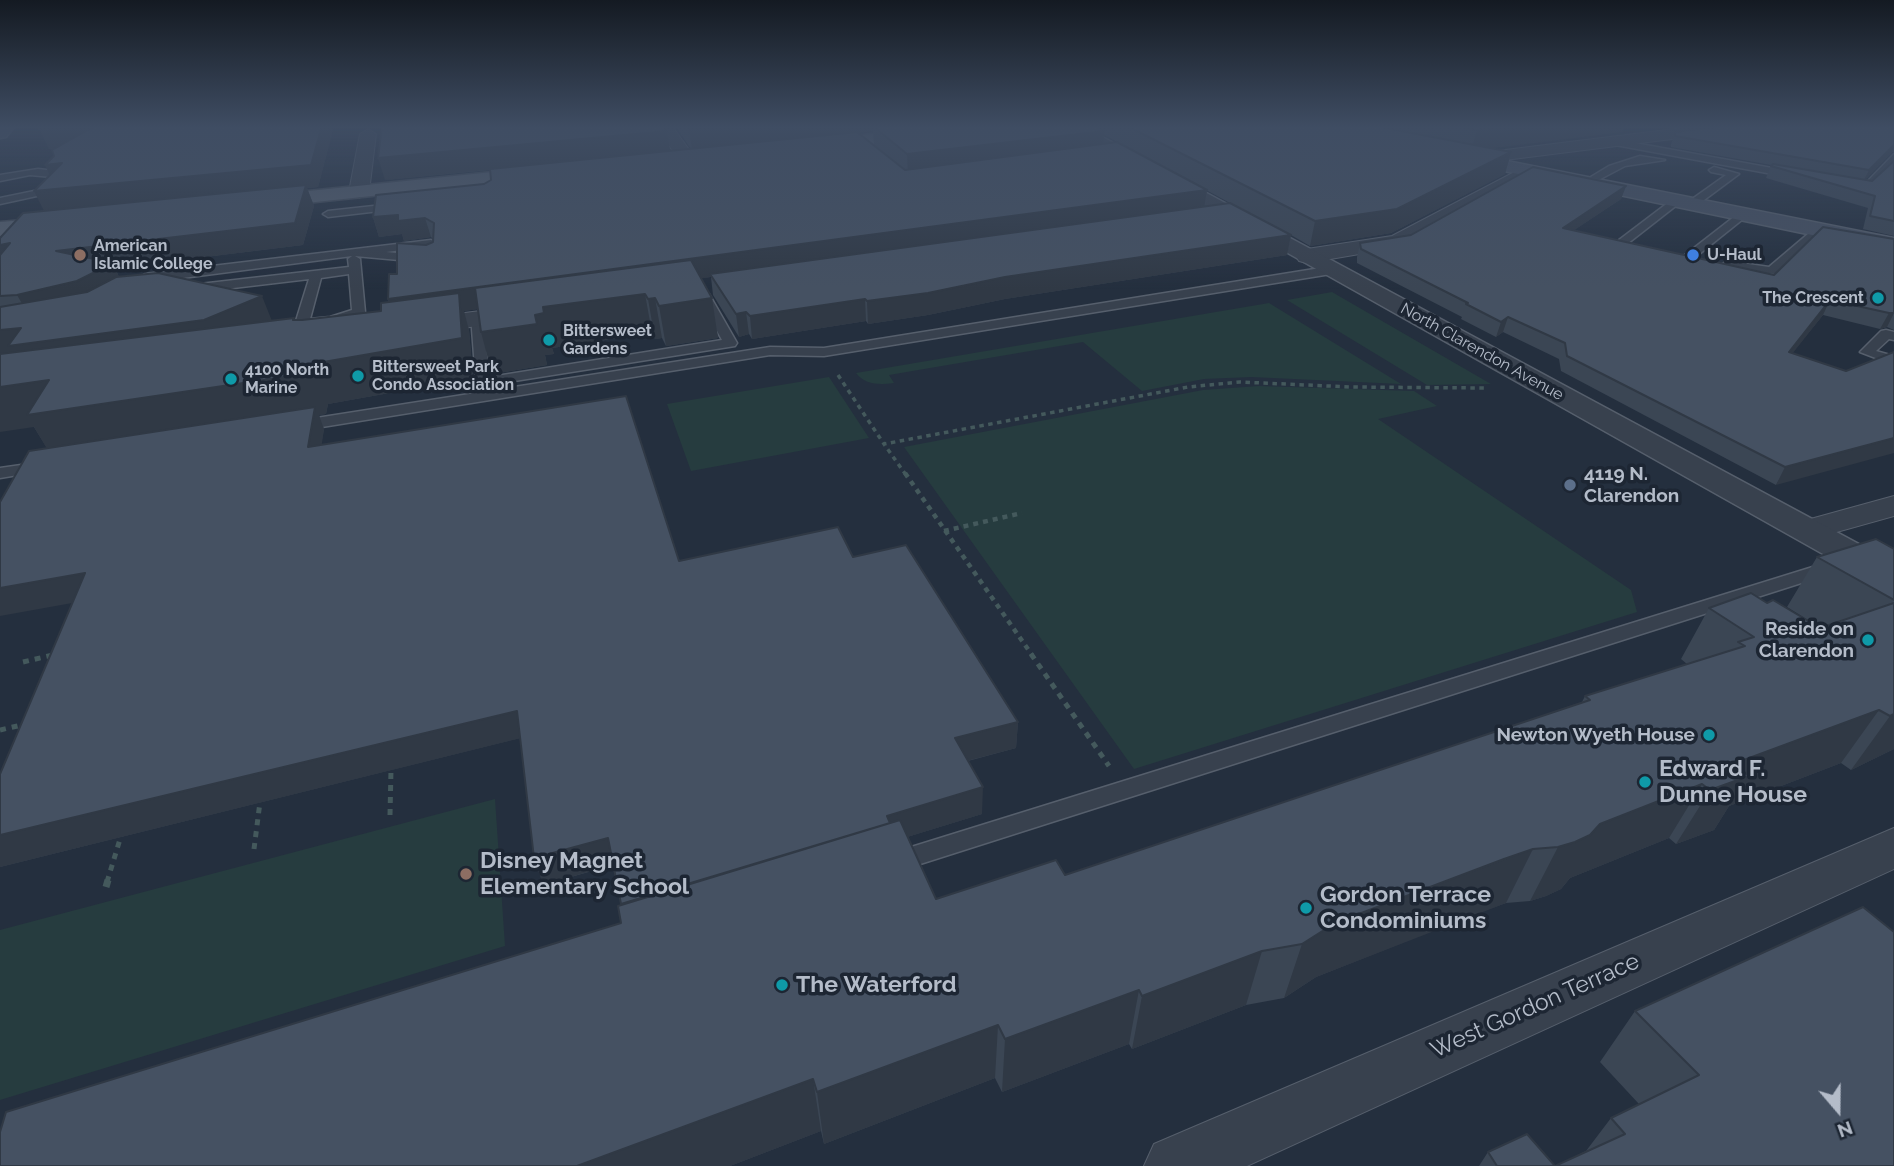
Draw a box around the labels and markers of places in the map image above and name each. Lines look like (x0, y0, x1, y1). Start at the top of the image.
place label: American Islamic College (94, 236, 213, 274)
place label: U-Haul (1707, 245, 1762, 265)
marker: American Islamic College (72, 247, 88, 263)
marker: U-Haul (1685, 247, 1701, 263)
place label: The Crescent (1762, 288, 1864, 308)
marker: The Crescent (1870, 290, 1886, 306)
place label: Bittersweet Gardens (563, 321, 652, 359)
marker: Bittersweet Gardens (541, 332, 557, 348)
place label: Bittersweet Park Condo Association (372, 357, 514, 395)
place label: 4100 North Marine (245, 360, 329, 398)
marker: Bittersweet Park Condo Association (350, 368, 366, 384)
marker: 4100 North Marine (223, 371, 239, 387)
place label: 4119 N. Clarendon (1584, 463, 1679, 507)
marker: 4119 N. Clarendon (1562, 477, 1578, 493)
place label: Reside on Clarendon (1759, 618, 1854, 662)
marker: Reside on Clarendon (1860, 632, 1876, 648)
place label: Newton Wyeth House (1496, 724, 1695, 746)
marker: Newton Wyeth House (1701, 727, 1717, 743)
place label: Edward F. Dunne House (1659, 755, 1807, 809)
marker: Edward F. Dunne House (1637, 774, 1653, 790)
place label: Disney Magnet Elementary School (480, 847, 689, 901)
marker: Disney Magnet Elementary School (458, 866, 474, 882)
place label: Gordon Terrace Condominiums (1320, 881, 1491, 935)
marker: Gordon Terrace Condominiums (1298, 900, 1314, 916)
place label: The Waterford (796, 971, 957, 999)
marker: The Waterford (774, 977, 790, 993)

